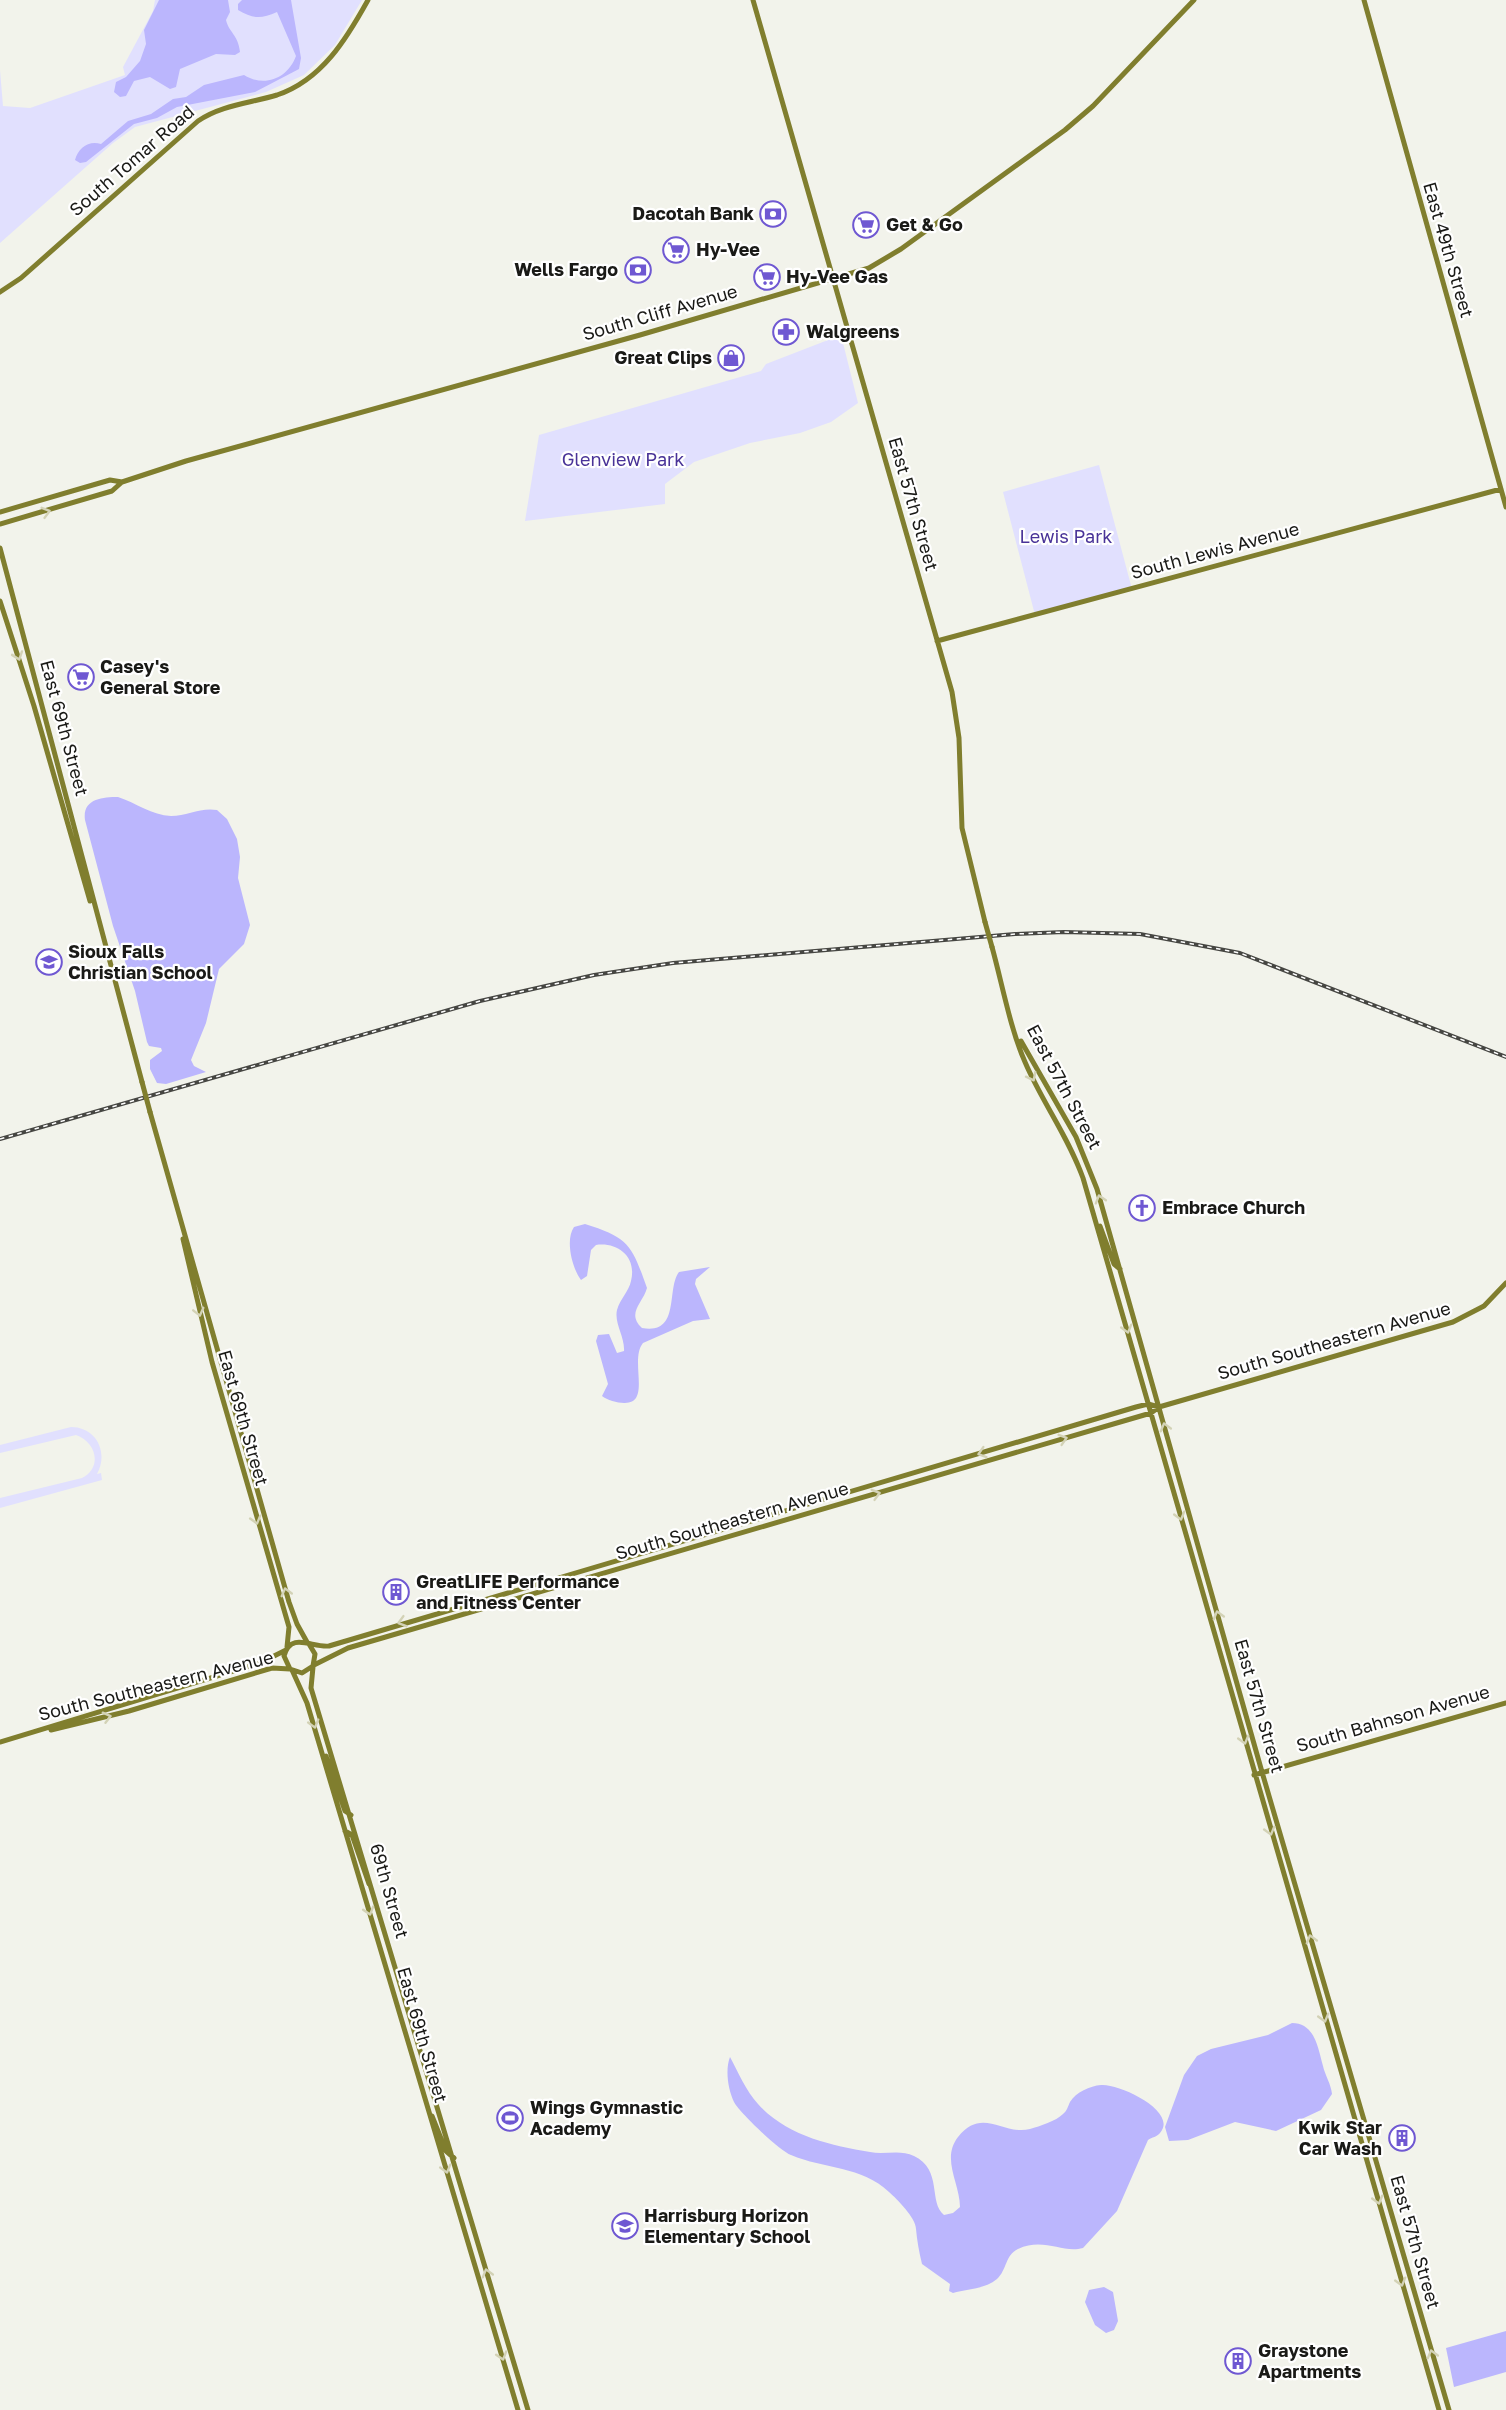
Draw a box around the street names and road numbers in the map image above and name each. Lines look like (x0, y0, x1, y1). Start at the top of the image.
street label: South Tomar Road (64, 100, 198, 220)
street label: East 49th Street (1419, 179, 1479, 320)
street label: South Cliff Avenue (580, 279, 740, 345)
street label: East 57th Street (884, 434, 944, 573)
street label: South Lewis Avenue (1128, 517, 1301, 583)
street label: East 69th Street (36, 657, 94, 798)
street label: East 57th Street (1023, 1020, 1107, 1153)
street label: South Southeastern Avenue (1215, 1296, 1453, 1384)
street label: East 69th Street (214, 1347, 274, 1488)
street label: South Southeastern Avenue (613, 1476, 851, 1564)
street label: East 57th Street (1230, 1636, 1290, 1775)
street label: South Southeastern Avenue (36, 1645, 276, 1725)
street label: South Bahnson Avenue (1294, 1680, 1492, 1756)
street label: 69th Street (366, 1841, 414, 1941)
street label: East 69th Street (393, 1964, 453, 2105)
street label: East 57th Street (1386, 2172, 1446, 2311)

